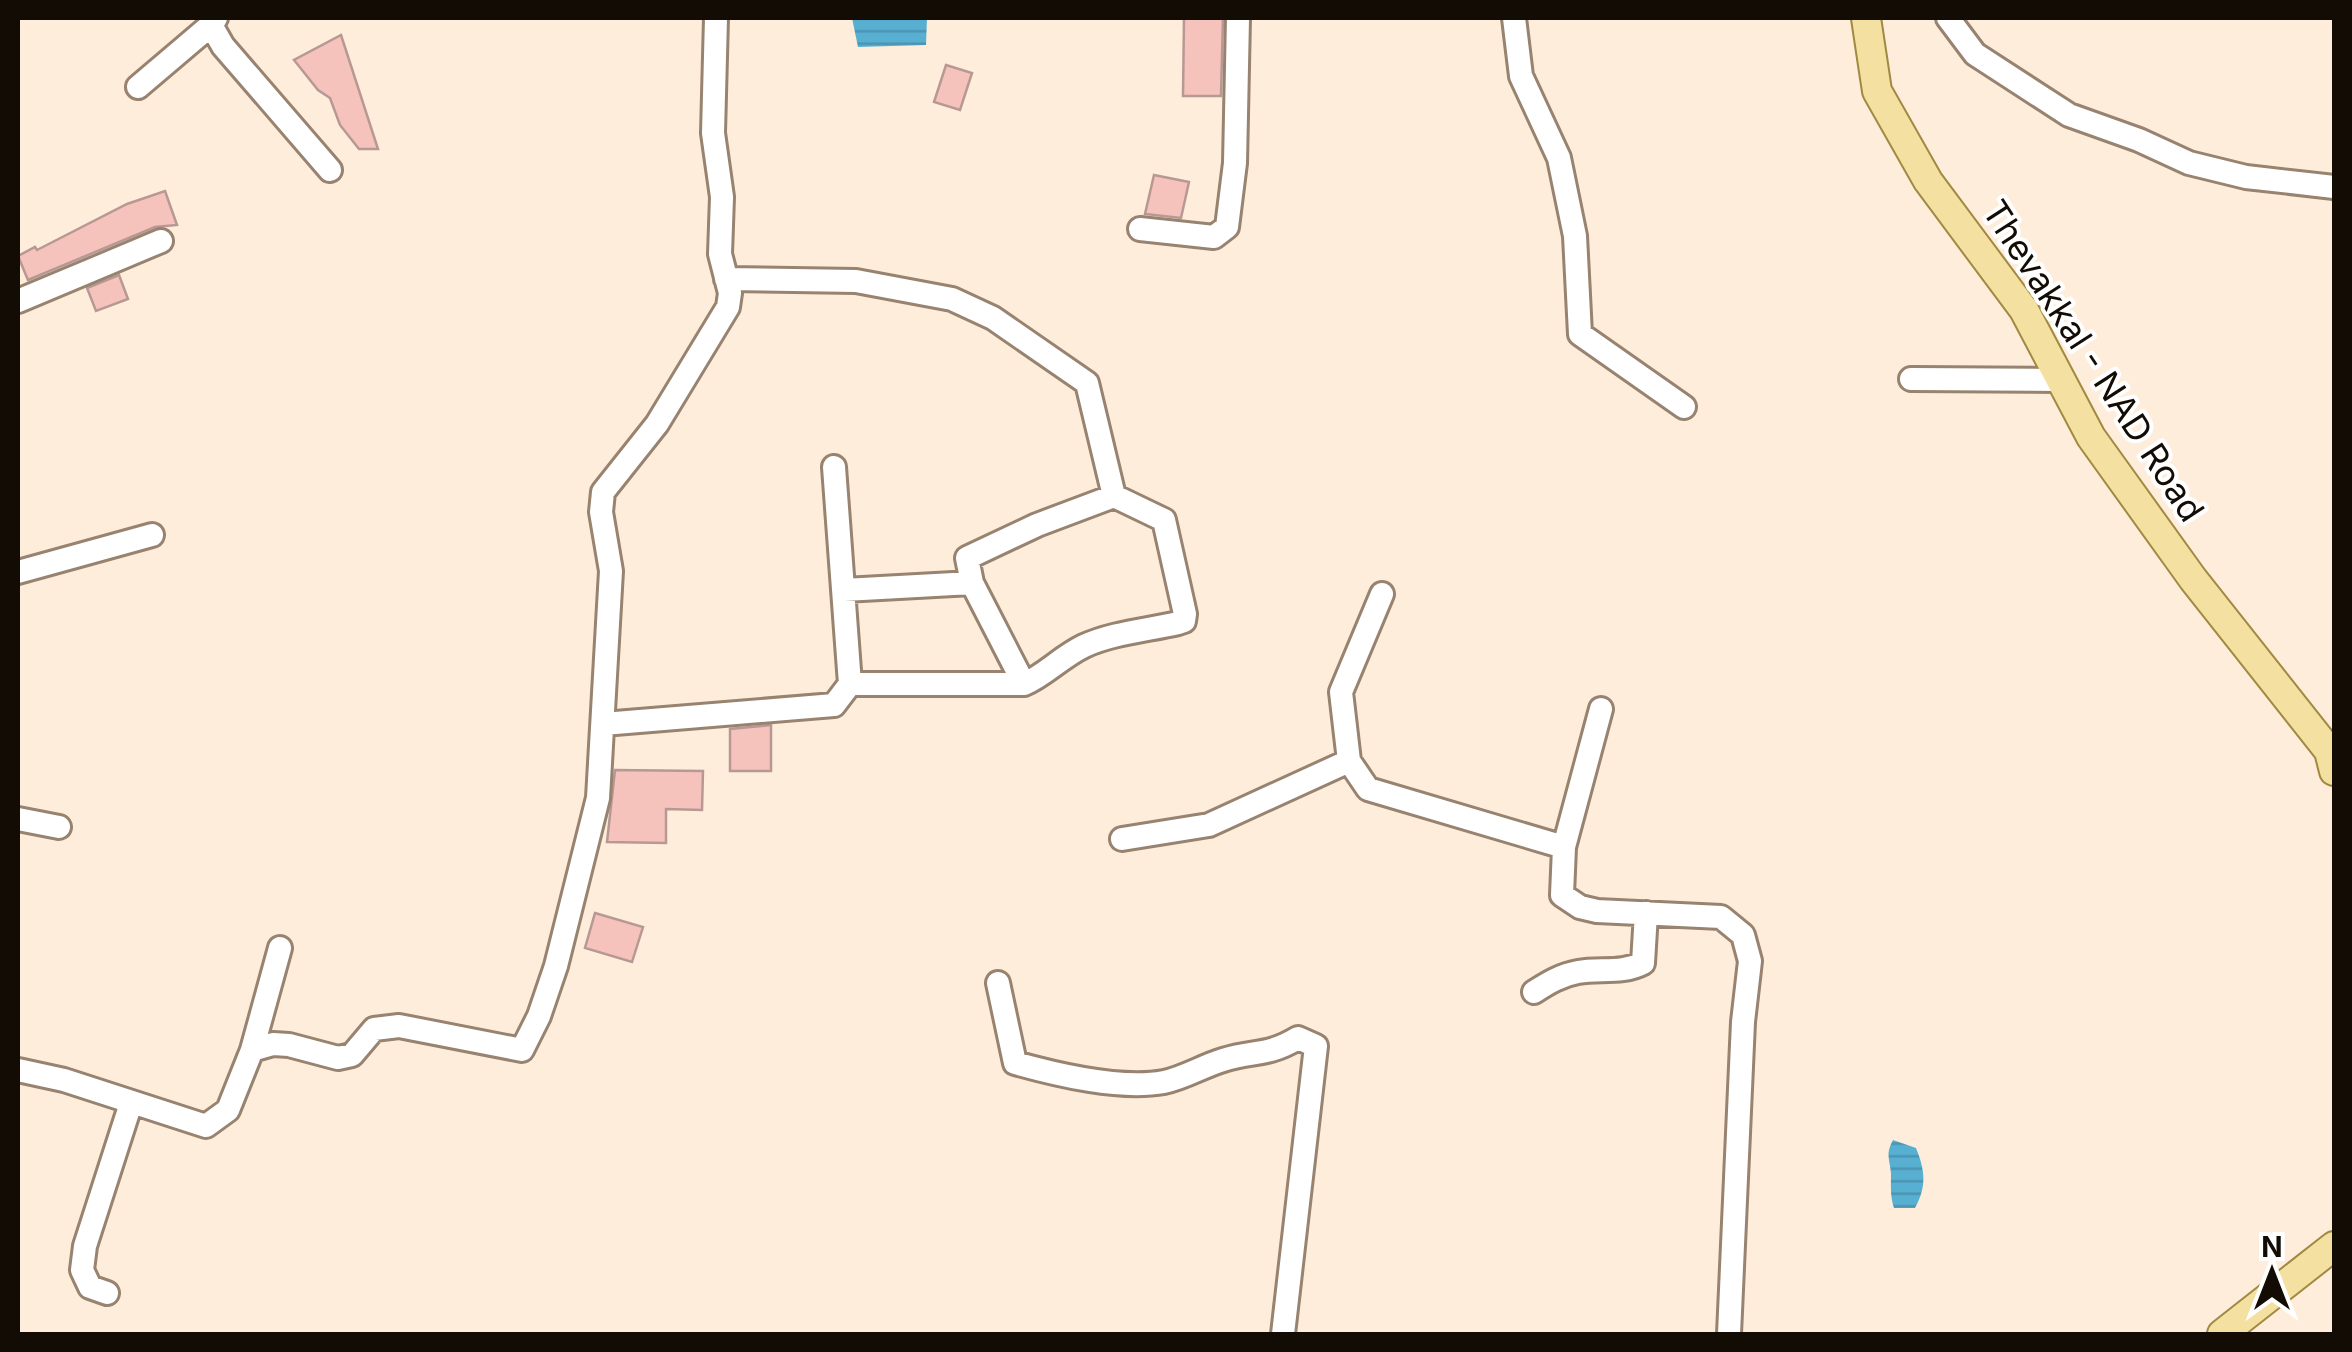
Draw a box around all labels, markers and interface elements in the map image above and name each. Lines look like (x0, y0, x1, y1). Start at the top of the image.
street label: Thevakkal - NAD Road (1974, 192, 2213, 529)
north arrow (2222, 1222, 2322, 1322)
text: N (2261, 1230, 2283, 1264)

